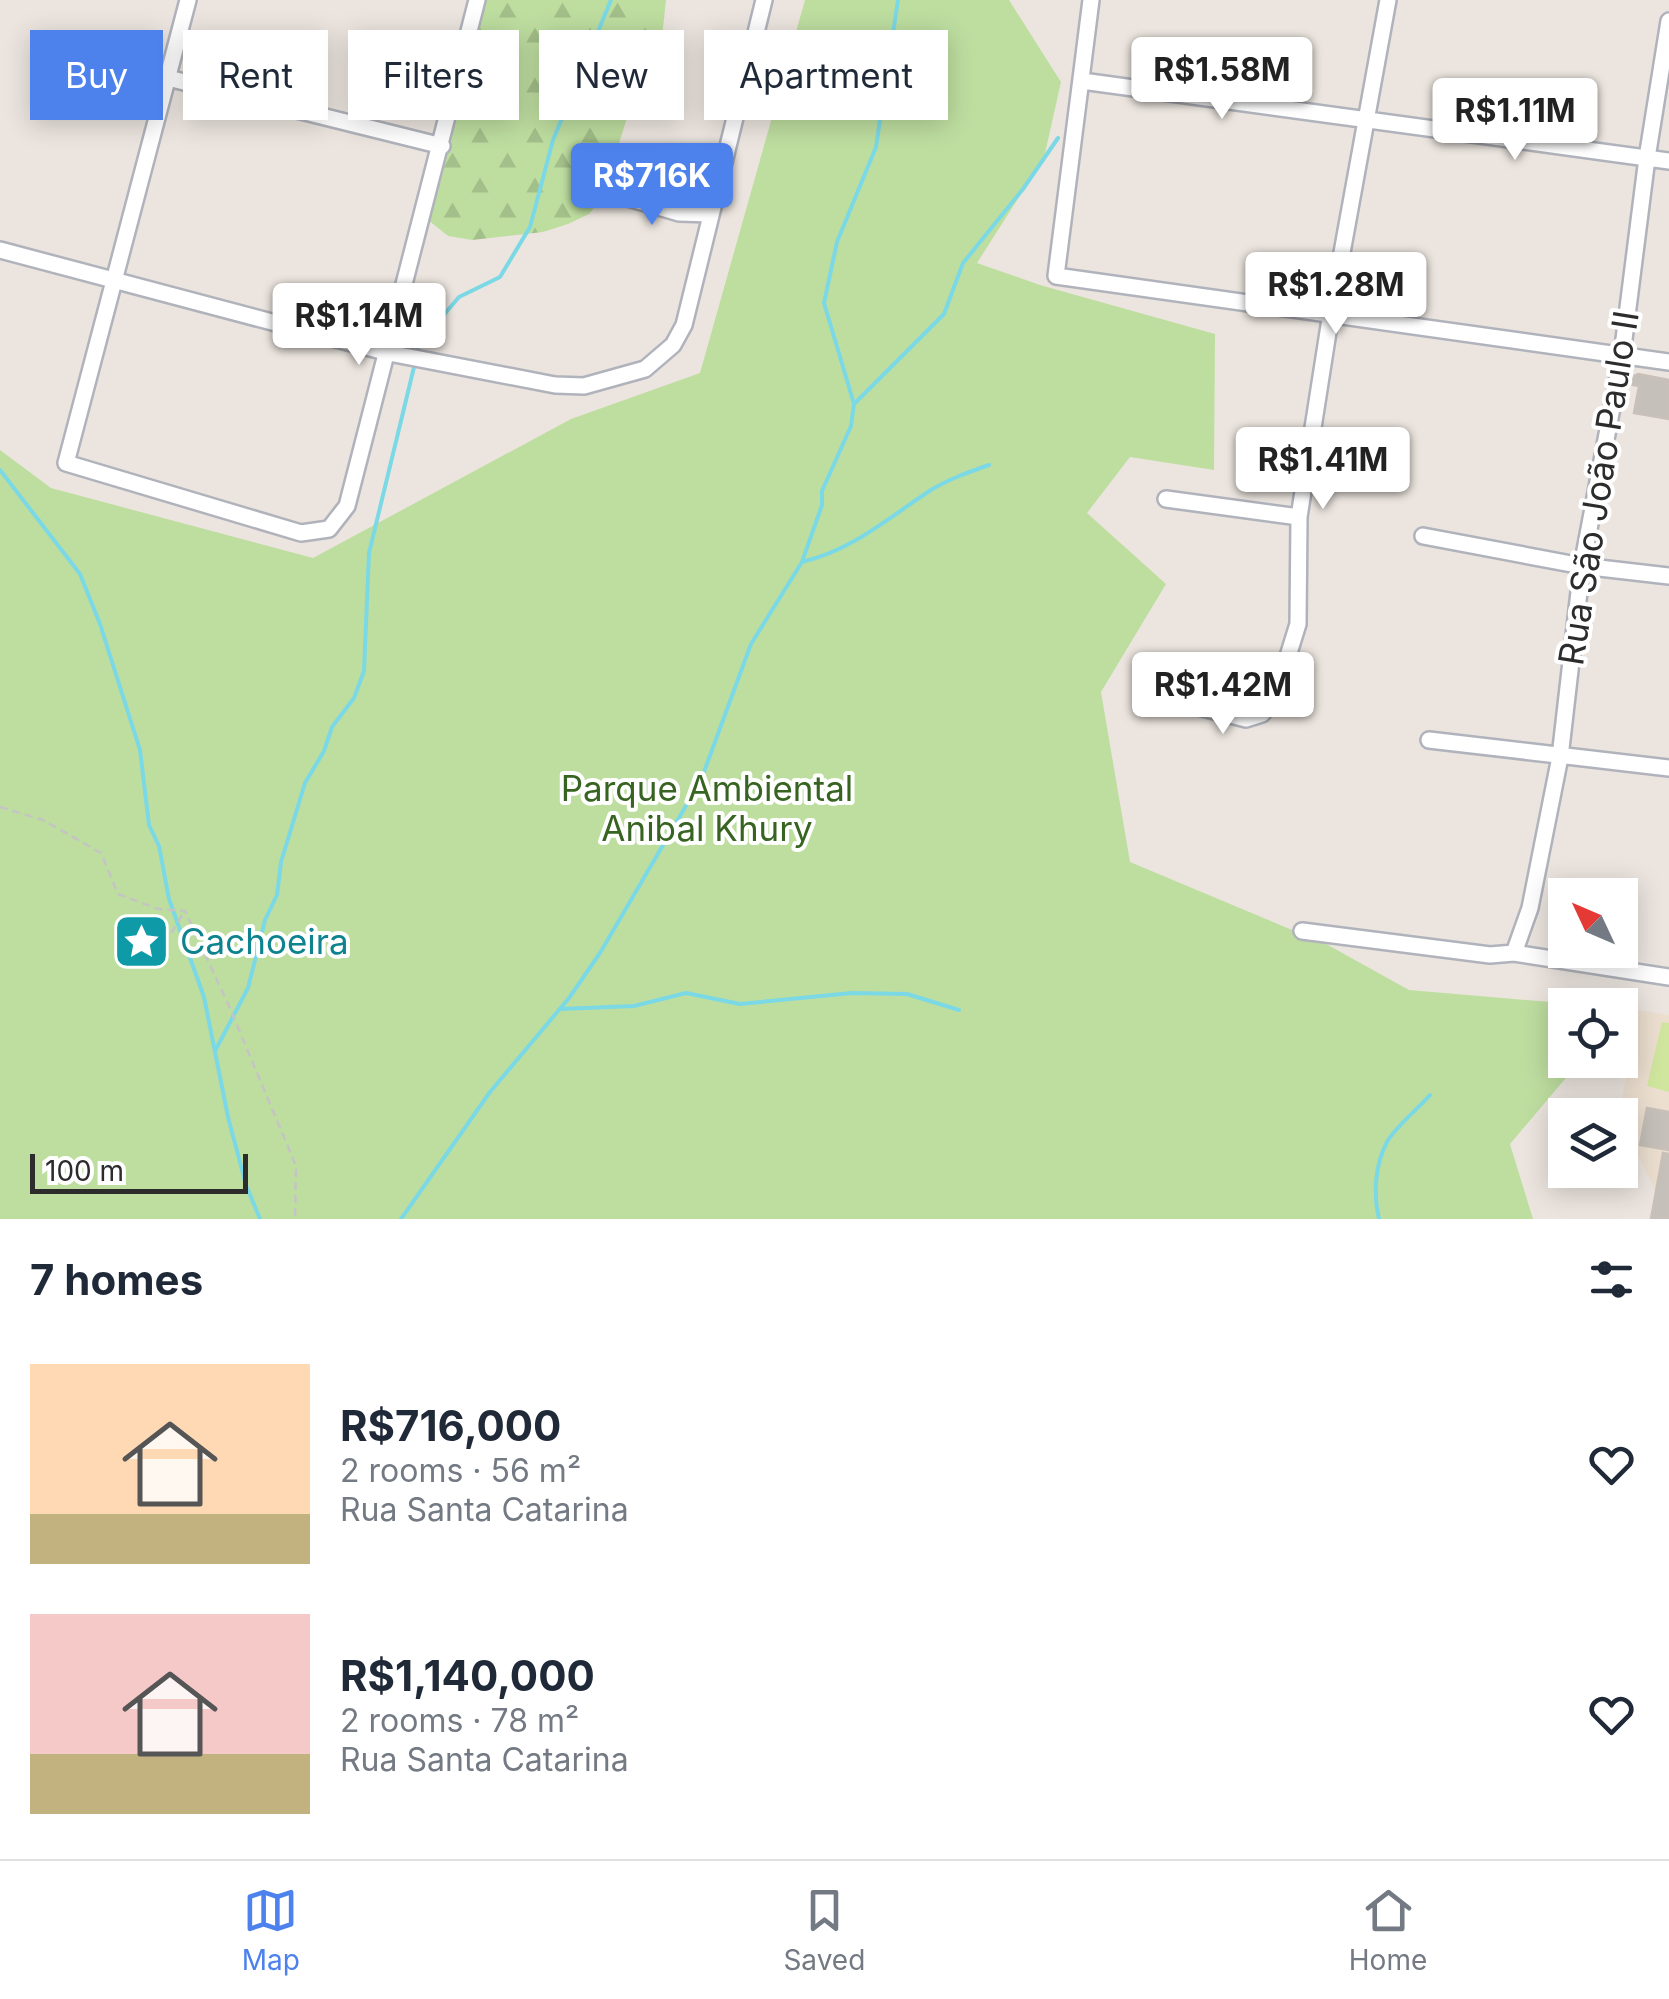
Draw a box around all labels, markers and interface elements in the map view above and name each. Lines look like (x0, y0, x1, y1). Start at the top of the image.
chip: Buy (30, 30, 163, 120)
chip: Rent (183, 30, 328, 120)
chip: Filters (348, 30, 519, 120)
chip: New (539, 30, 684, 120)
chip: Apartment (704, 30, 948, 120)
pin: R$1.58M (1130, 37, 1314, 122)
text: R$1.58M (1153, 50, 1291, 89)
pin: R$1.11M (1423, 78, 1607, 163)
text: R$1.11M (1455, 91, 1575, 130)
pin: R$716K (571, 143, 733, 228)
text: R$716K (593, 156, 711, 195)
pin: R$1.28M (1244, 252, 1428, 337)
text: R$1.28M (1267, 265, 1405, 304)
pin: R$1.14M (267, 283, 451, 368)
text: R$1.14M (295, 296, 423, 335)
street label: Rua São João Paulo II (1549, 308, 1647, 668)
pin: R$1.41M (1231, 427, 1415, 512)
text: R$1.41M (1258, 440, 1388, 479)
pin: R$1.42M (1131, 652, 1315, 737)
text: R$1.42M (1154, 665, 1292, 704)
park label: Parque Ambiental Anibal Khury (561, 767, 853, 849)
north arrow (1548, 878, 1638, 968)
map controls (1548, 878, 1638, 1188)
place icon: Cachoeira (111, 912, 171, 972)
place label: Cachoeira (180, 920, 349, 962)
button: locate (1548, 988, 1638, 1078)
button: layers (1548, 1098, 1638, 1188)
scale bar (30, 1149, 248, 1194)
text: 100 m (45, 1154, 124, 1188)
icon: filters (1584, 1252, 1639, 1307)
text: 7 homes (30, 1254, 203, 1305)
text: R$716,000 (340, 1400, 561, 1451)
icon: home (110, 1404, 230, 1524)
icon: heart (1584, 1437, 1639, 1492)
text: 2 rooms · 56 m² (340, 1451, 581, 1490)
text: Rua Santa Catarina (340, 1490, 629, 1529)
text: R$1,140,000 (340, 1650, 595, 1701)
icon: home (110, 1654, 230, 1774)
icon: heart (1584, 1687, 1639, 1742)
text: 2 rooms · 78 m² (340, 1701, 579, 1740)
text: Rua Santa Catarina (340, 1740, 629, 1779)
tab: Map (242, 1883, 300, 1977)
tab: Saved (783, 1883, 865, 1977)
tab: Home (1349, 1883, 1427, 1977)

